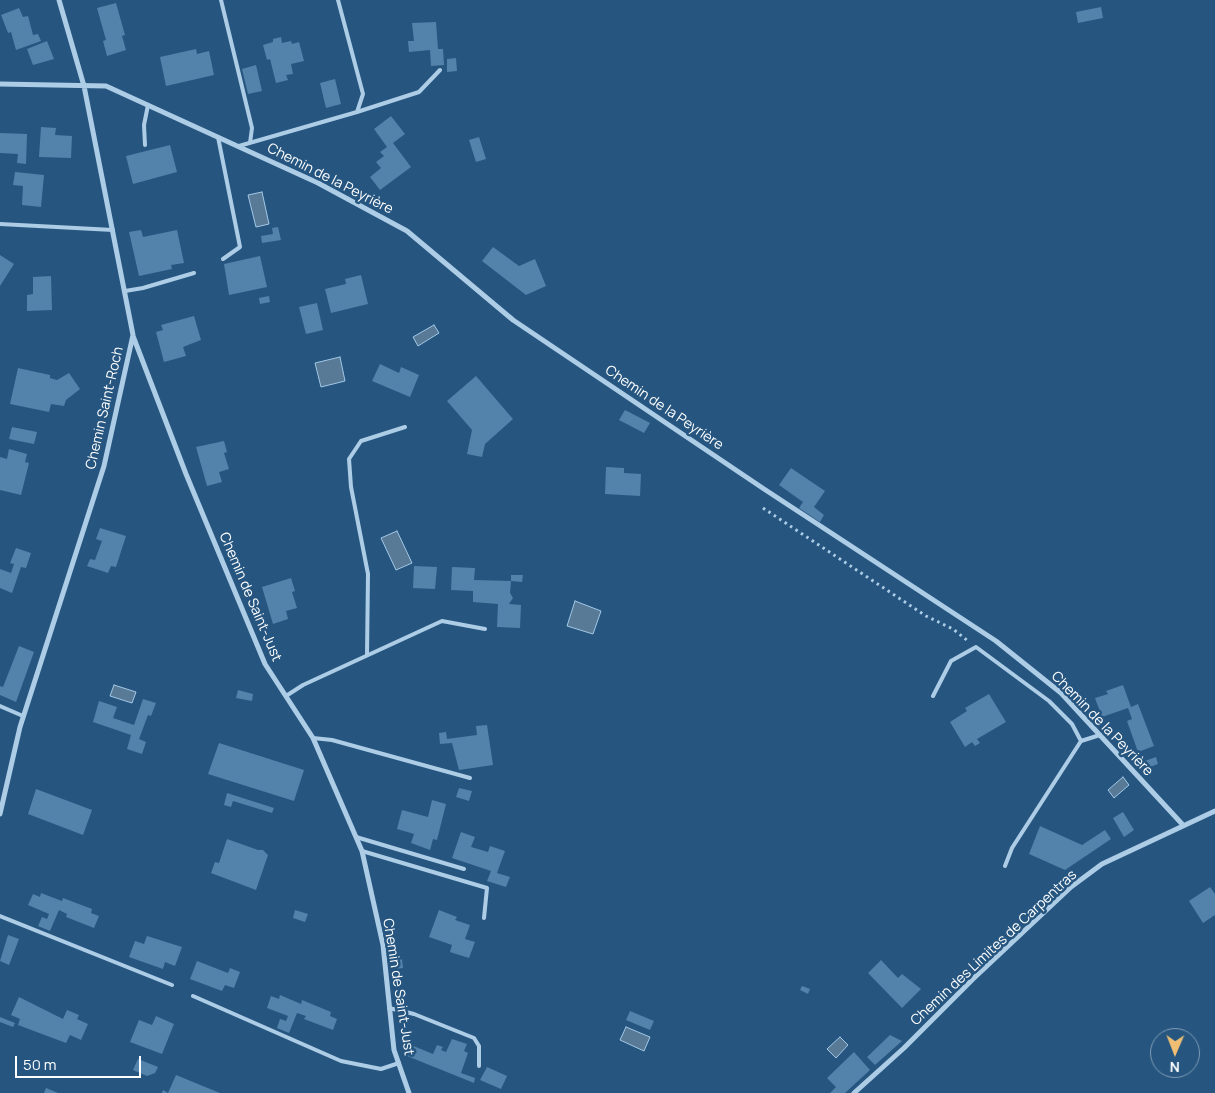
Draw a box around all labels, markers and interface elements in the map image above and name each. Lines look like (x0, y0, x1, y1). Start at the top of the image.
street label: Chemin de la Peyrière (264, 140, 396, 218)
street label: Chemin Saint-Roch (83, 345, 127, 471)
street label: Chemin de la Peyrière (602, 362, 726, 454)
street label: Chemin de Saint-Just (215, 530, 285, 664)
street label: Chemin de la Peyrière (1048, 668, 1156, 780)
street label: Chemin des Limites de Carpentras (908, 867, 1080, 1029)
street label: Chemin de Saint-Just (379, 917, 417, 1057)
north arrow (1150, 1028, 1200, 1078)
scale bar (18, 1046, 144, 1078)
text: 50 m (23, 1054, 57, 1075)
text: N (1170, 1058, 1180, 1077)

